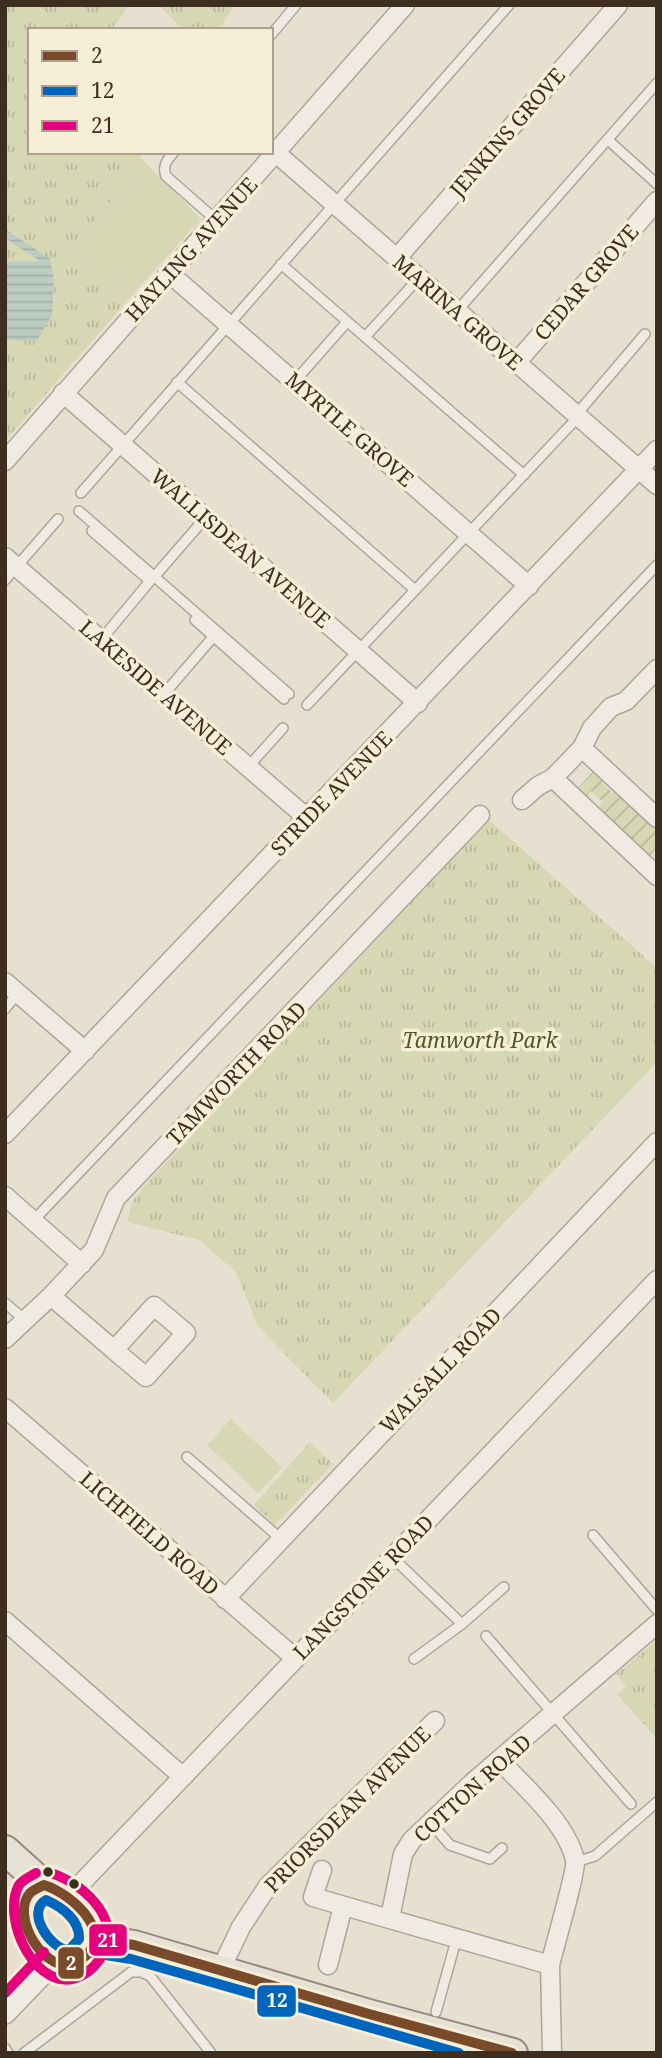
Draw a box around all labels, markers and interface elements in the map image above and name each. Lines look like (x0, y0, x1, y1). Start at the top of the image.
legend (28, 28, 273, 154)
text: 2 (91, 41, 103, 69)
street label: JENKINS GROVE (442, 61, 571, 203)
text: 12 (91, 76, 114, 104)
text: 21 (91, 111, 114, 139)
street label: HAYLING AVENUE (119, 171, 263, 327)
street label: CEDAR GROVE (528, 218, 644, 346)
street label: MARINA GROVE (387, 248, 529, 376)
street label: MYRTLE GROVE (280, 365, 420, 493)
street label: WALLISDEAN AVENUE (145, 462, 337, 634)
street label: LAKESIDE AVENUE (74, 613, 238, 761)
street label: STRIDE AVENUE (264, 724, 398, 862)
street label: TAMWORTH ROAD (160, 995, 312, 1151)
park label: Tamworth Park (402, 1026, 559, 1054)
street label: WALSALL ROAD (373, 1301, 507, 1439)
street label: LICHFIELD ROAD (74, 1465, 226, 1601)
street label: LANGSTONE ROAD (287, 1509, 439, 1665)
street label: PRIORSDEAN AVENUE (258, 1720, 436, 1898)
street label: COTTON ROAD (407, 1728, 537, 1848)
unlabelled marker (41, 1865, 55, 1879)
unlabelled marker (67, 1877, 81, 1891)
line badge: 21 (88, 1923, 128, 1957)
text: 21 (97, 1927, 119, 1953)
line badge: 2 (57, 1946, 85, 1980)
text: 2 (66, 1950, 76, 1976)
line badge: 12 (256, 1984, 297, 2018)
text: 12 (266, 1987, 288, 2013)

